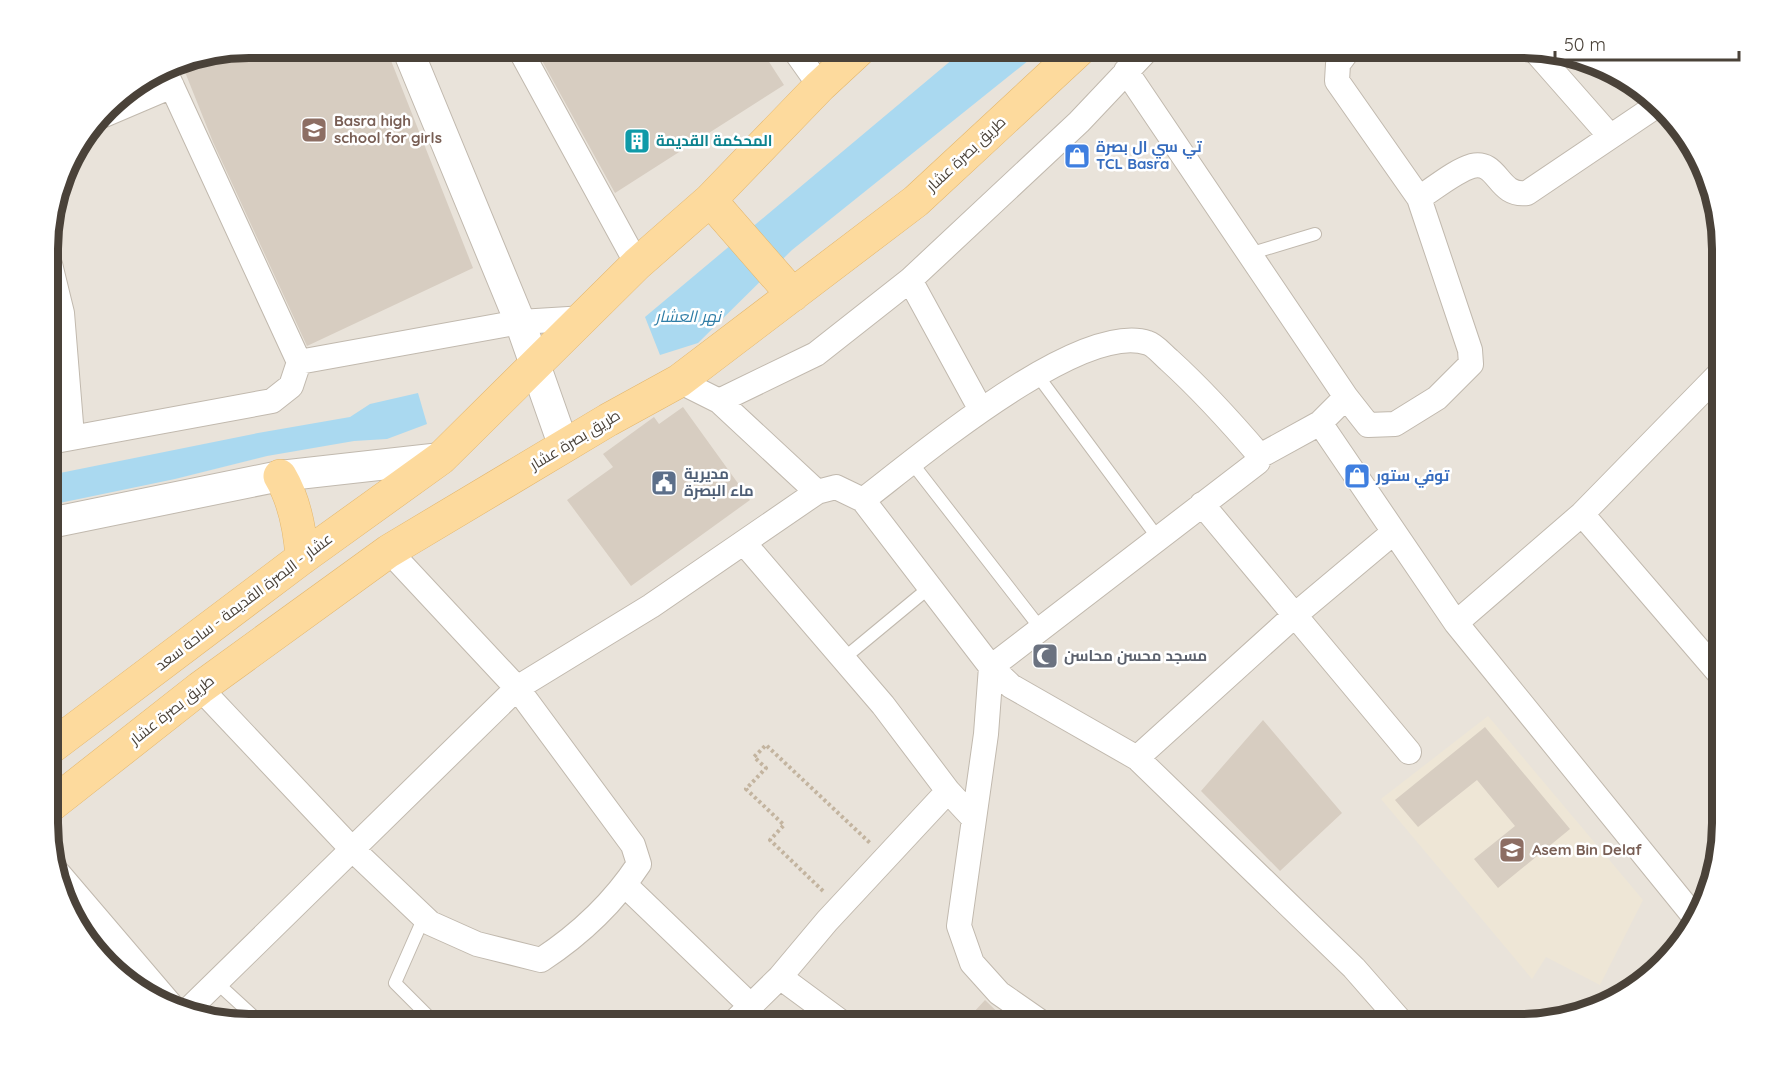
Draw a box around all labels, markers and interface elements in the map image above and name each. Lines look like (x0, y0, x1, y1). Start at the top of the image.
scale bar (1555, 24, 1740, 62)
text: 50 m (1564, 33, 1606, 56)
place label: Basra high school for girls (334, 111, 442, 147)
street label: طريق بصرة عشار (921, 112, 1010, 197)
school or university icon: Basra high school for girls (299, 115, 329, 145)
building icon: المحكمة القديمة (622, 126, 652, 156)
place label: المحكمة القديمة (656, 131, 773, 150)
place label: تي سي ال بصرة TCL Basra (1096, 137, 1202, 173)
shop icon: تي سي ال بصرة TCL Basra (1062, 141, 1092, 171)
water label: نهر العشار (653, 306, 723, 326)
street label: طريق بصرة عشار (525, 405, 624, 475)
shop icon: توفي ستور (1342, 461, 1372, 491)
place label: مديرية ماء البصرة (684, 464, 754, 500)
place label: توفي ستور (1375, 466, 1450, 488)
public building icon: مديرية ماء البصرة (649, 468, 679, 498)
street label: عشار - البصرة القديمة - ساحة سعد (151, 529, 336, 674)
mosque icon: مسجد محسن محاسن (1030, 641, 1060, 671)
place label: مسجد محسن محاسن (1064, 646, 1207, 665)
street label: طريق بصرة عشار (125, 671, 218, 750)
school or university icon: Asem Bin Delaf (1497, 835, 1527, 865)
place label: Asem Bin Delaf (1532, 840, 1642, 859)

